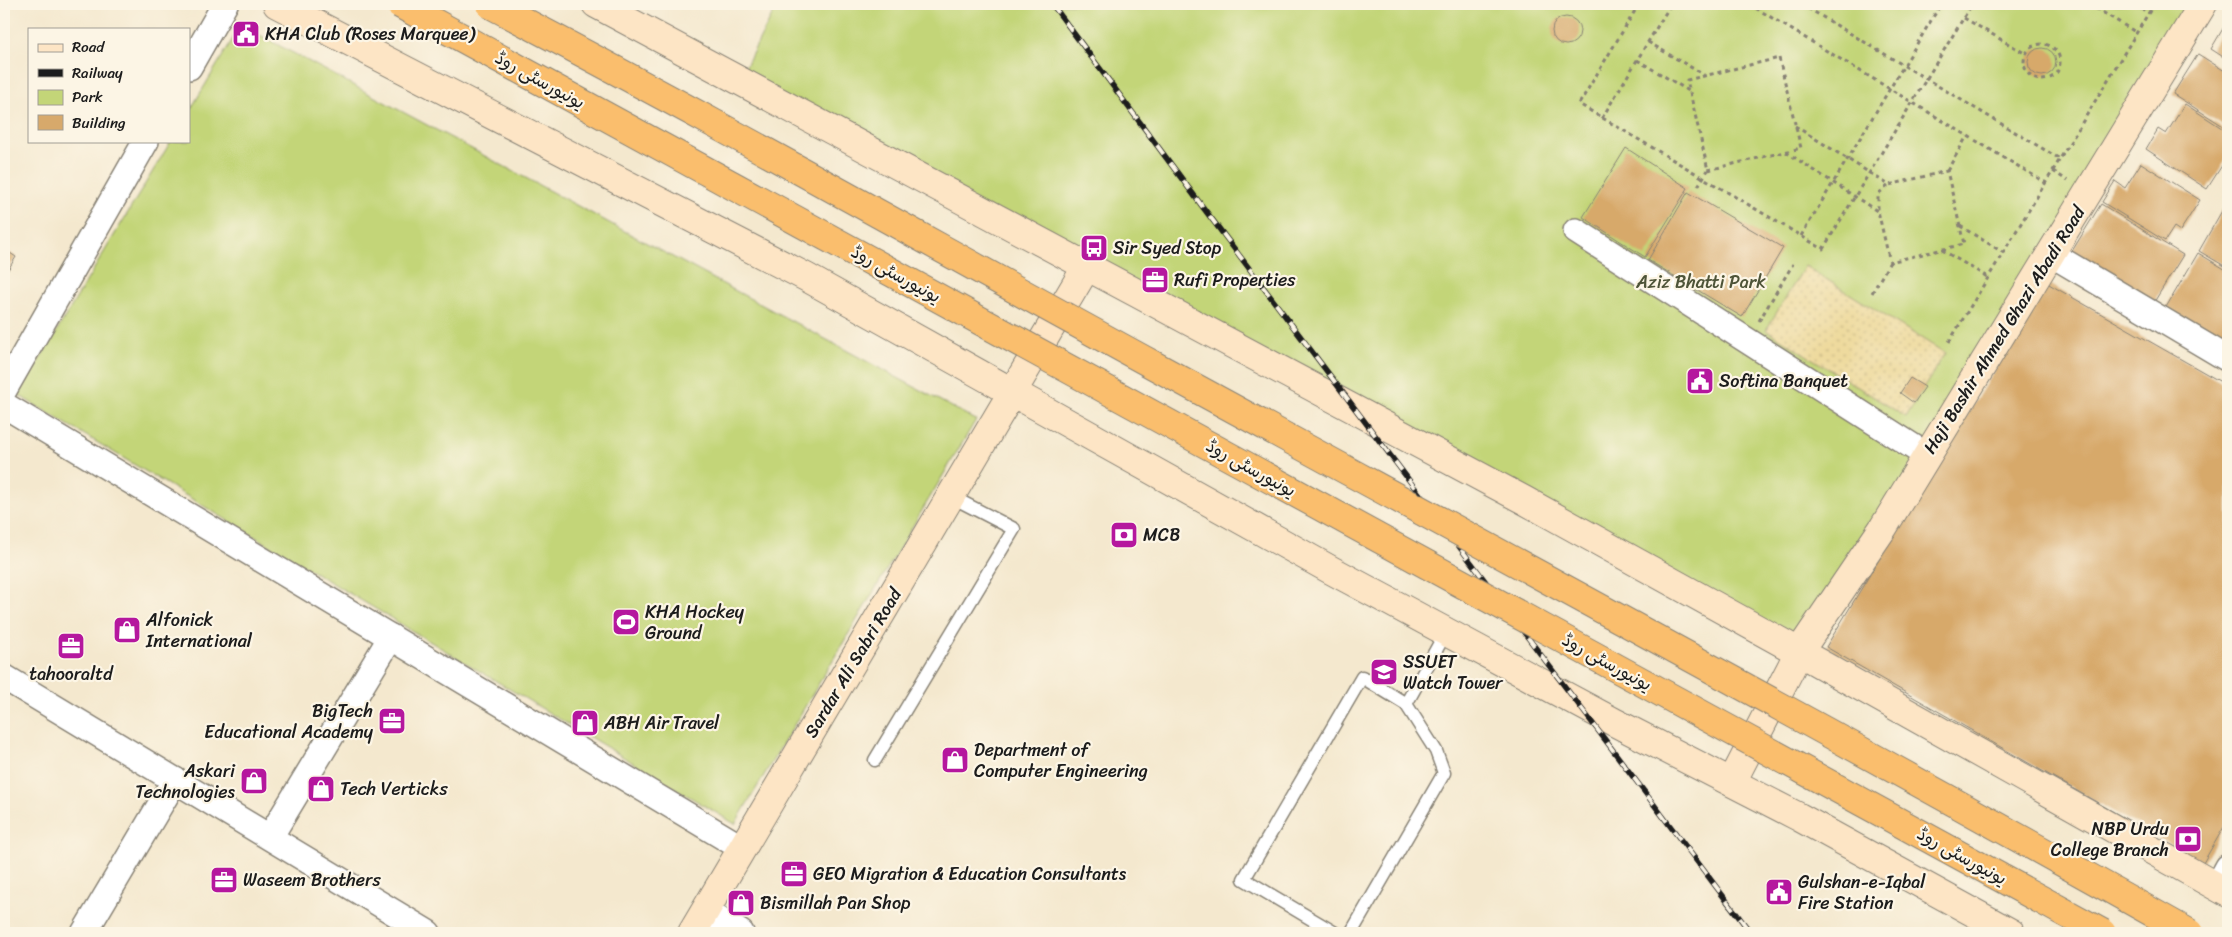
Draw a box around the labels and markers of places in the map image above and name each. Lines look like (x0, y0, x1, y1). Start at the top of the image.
place label: KHA Club (Roses Marquee) (265, 18, 477, 50)
public building icon: KHA Club (Roses Marquee) (231, 19, 261, 49)
place label: Sir Syed Stop (1113, 232, 1222, 264)
bus stop icon: Sir Syed Stop (1079, 233, 1109, 263)
place label: Rufi Properties (1174, 264, 1296, 296)
office icon: Rufi Properties (1140, 265, 1170, 295)
place label: Softina Banquet (1719, 365, 1848, 397)
public building icon: Softina Banquet (1685, 366, 1715, 396)
place label: MCB (1143, 519, 1180, 551)
bank icon: MCB (1109, 520, 1139, 550)
place label: KHA Hockey Ground (645, 596, 745, 649)
place label: Alfonick International (145, 604, 253, 657)
sports icon: KHA Hockey Ground (611, 607, 641, 637)
shop icon: Alfonick International (112, 615, 142, 645)
office icon: tahooraltd (56, 631, 86, 661)
place label: SSUET Watch Tower (1403, 646, 1504, 699)
school or university icon: SSUET Watch Tower (1369, 657, 1399, 687)
place label: tahooraltd (29, 658, 114, 690)
place label: BigTech Educational Academy (204, 695, 374, 748)
office icon: BigTech Educational Academy (377, 706, 407, 736)
place label: ABH Air Travel (603, 707, 720, 739)
shop icon: ABH Air Travel (570, 708, 600, 738)
place label: Department of Computer Engineering (974, 734, 1148, 787)
shop icon: Department of Computer Engineering (940, 745, 970, 775)
place label: Askari Technologies (135, 755, 236, 808)
shop icon: Askari Technologies (239, 766, 269, 796)
place label: Tech Verticks (340, 773, 448, 805)
shop icon: Tech Verticks (306, 774, 336, 804)
place label: NBP Urdu College Branch (2051, 813, 2169, 866)
bank icon: NBP Urdu College Branch (2173, 824, 2203, 854)
place label: GEO Migration & Education Consultants (813, 858, 1127, 890)
office icon: GEO Migration & Education Consultants (779, 859, 809, 889)
place label: Waseem Brothers (243, 864, 381, 896)
office icon: Waseem Brothers (209, 865, 239, 895)
place label: Gulshan-e-Iqbal Fire Station (1798, 866, 1926, 919)
public building icon: Gulshan-e-Iqbal Fire Station (1764, 877, 1794, 907)
place label: Bismillah Pan Shop (760, 887, 911, 919)
shop icon: Bismillah Pan Shop (726, 888, 756, 918)

